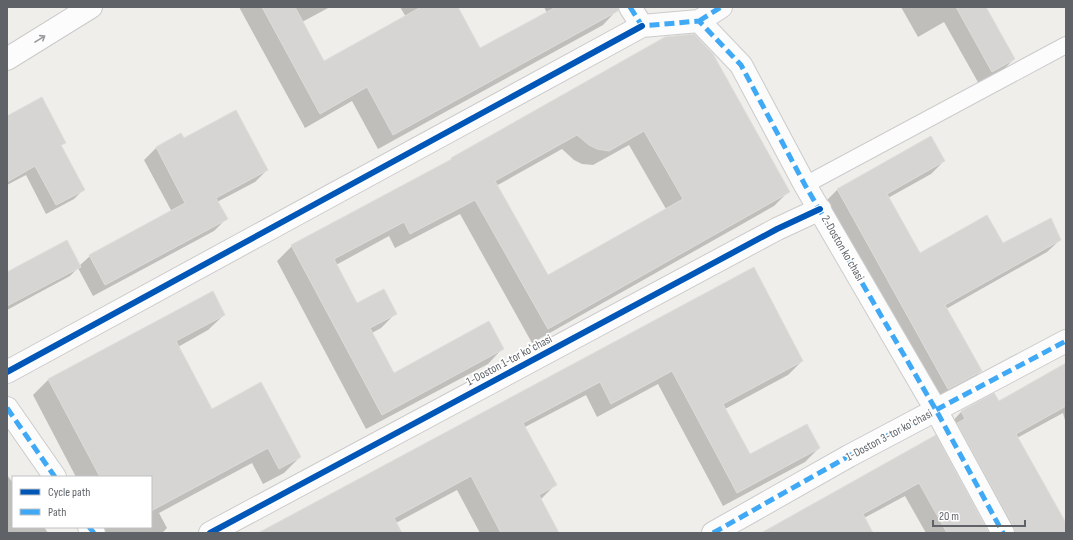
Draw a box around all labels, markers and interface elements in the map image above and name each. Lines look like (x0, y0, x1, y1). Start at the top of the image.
one-way arrow (34, 34, 46, 42)
street label: 2-Doston koʻchasi (818, 213, 867, 284)
street label: 1-Doston 1-tor koʻchasi (464, 332, 555, 389)
street label: 1-Doston 3-tor koʻchasi (843, 406, 935, 465)
legend (12, 476, 152, 528)
text: Cycle path (48, 485, 90, 500)
scale bar (933, 502, 1025, 528)
text: Path (48, 505, 66, 520)
text: 20 m (939, 509, 959, 524)

